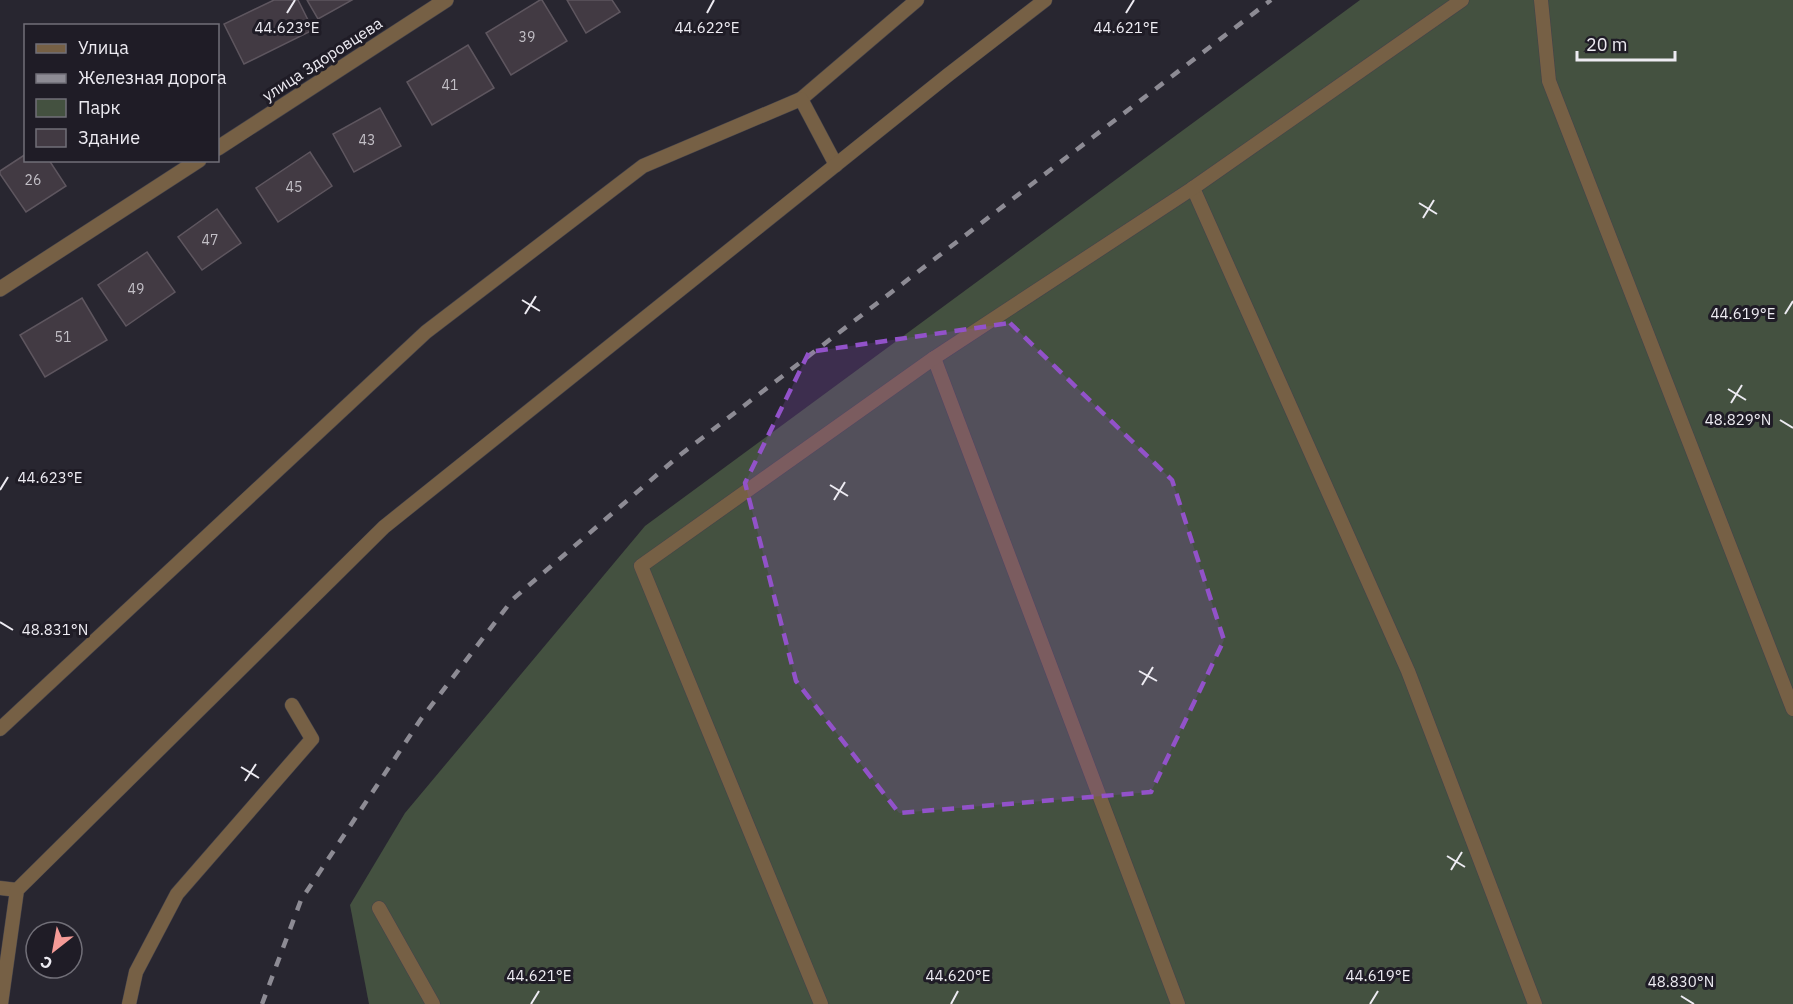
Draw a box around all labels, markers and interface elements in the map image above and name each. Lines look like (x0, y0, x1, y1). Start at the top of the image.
street label: улица Здоровцева (258, 13, 386, 105)
text: 44.623°E (255, 18, 319, 37)
text: 44.622°E (675, 18, 739, 37)
text: 44.621°E (1094, 18, 1158, 37)
legend (24, 24, 219, 162)
scale bar (1577, 24, 1674, 62)
house number: 39 (519, 28, 535, 46)
text: 20 m (1586, 33, 1628, 56)
text: Улица (78, 36, 129, 59)
text: Железная дорога (78, 66, 227, 89)
house number: 41 (442, 76, 458, 94)
text: Парк (78, 96, 121, 119)
text: Здание (78, 126, 140, 149)
house number: 43 (359, 131, 375, 149)
house number: 26 (25, 171, 41, 189)
house number: 45 (286, 178, 302, 196)
house number: 47 (202, 231, 218, 249)
house number: 49 (128, 280, 144, 298)
text: 44.619°E (1711, 304, 1775, 323)
house number: 51 (55, 328, 71, 346)
text: 48.829°N (1705, 410, 1771, 429)
text: 44.623°E (18, 468, 82, 487)
text: 48.831°N (22, 620, 88, 639)
north arrow (24, 920, 84, 980)
text: С (37, 952, 56, 974)
text: 44.621°E (507, 966, 571, 985)
text: 44.620°E (926, 966, 990, 985)
text: 44.619°E (1346, 966, 1410, 985)
text: 48.830°N (1648, 972, 1714, 991)

